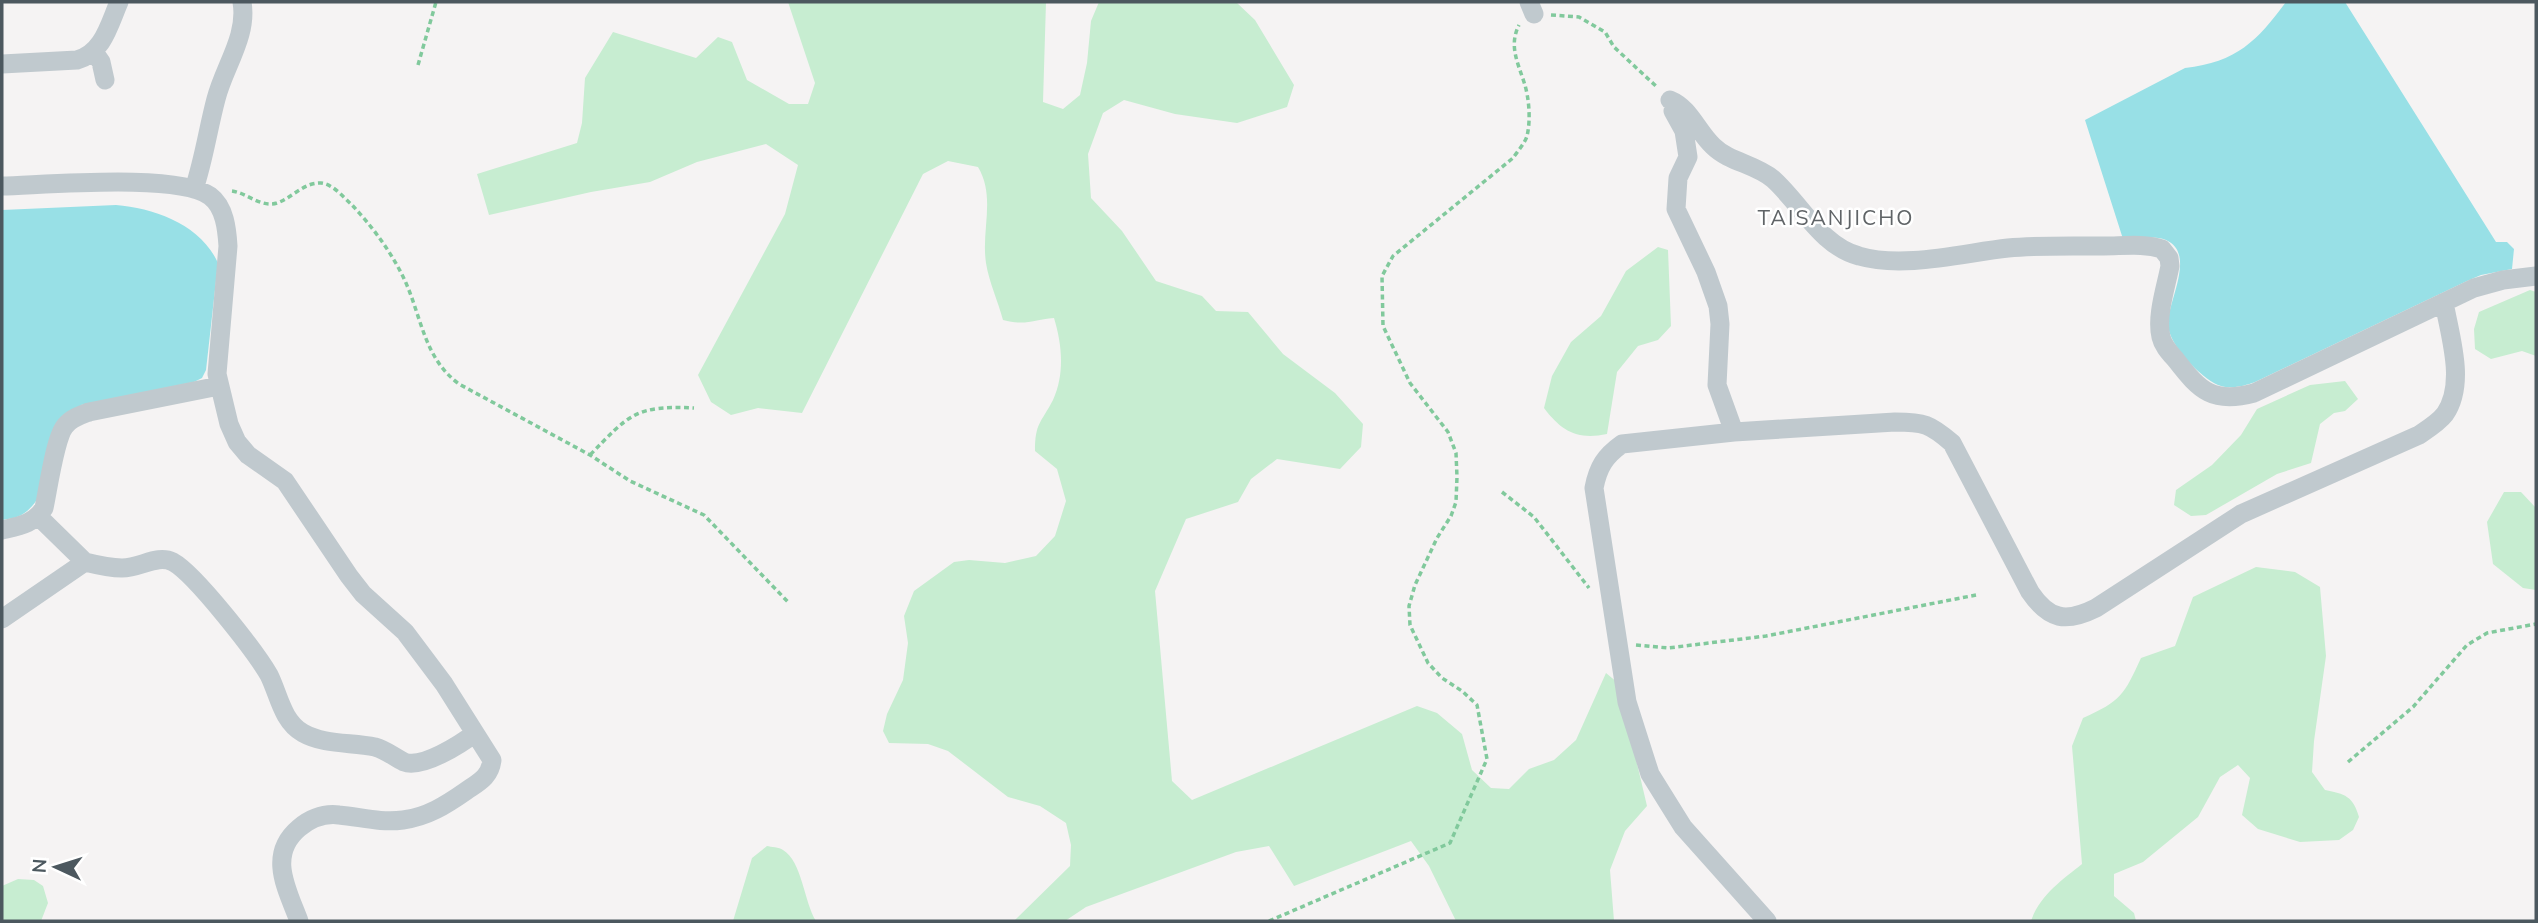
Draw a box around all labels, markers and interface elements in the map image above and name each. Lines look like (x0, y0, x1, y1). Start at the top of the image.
district label: TAISANJICHO (1757, 204, 1915, 230)
north arrow (21, 832, 91, 902)
text: N (27, 858, 52, 874)

